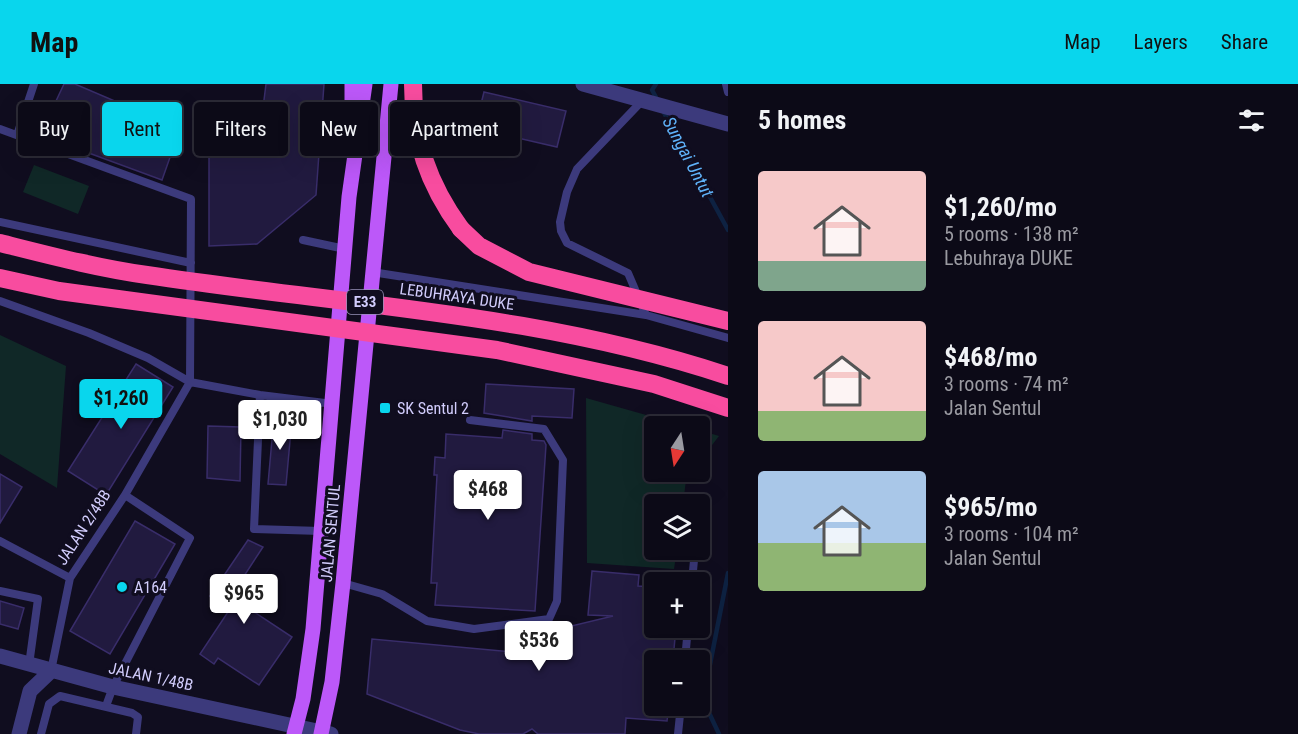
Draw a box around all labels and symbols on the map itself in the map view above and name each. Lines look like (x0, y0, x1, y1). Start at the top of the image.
water label: Sungai Untut (658, 113, 719, 201)
street label: LEBUHRAYA DUKE (398, 279, 516, 314)
road number: E33 (347, 290, 383, 314)
pin: $1,260 (72, 379, 170, 430)
place label: SK Sentul 2 (397, 399, 469, 418)
pin: $1,030 (231, 400, 329, 451)
marker: SK Sentul 2 (378, 401, 392, 415)
north arrow (644, 416, 710, 482)
pin: $468 (452, 470, 524, 521)
street label: JALAN SENTUL (317, 483, 344, 583)
street label: JALAN 2/48B (52, 486, 115, 568)
pin: $965 (208, 574, 280, 625)
place label: A164 (134, 578, 167, 597)
marker: A164 (115, 580, 129, 594)
pin: $536 (503, 621, 575, 672)
street label: JALAN 1/48B (107, 658, 195, 695)

